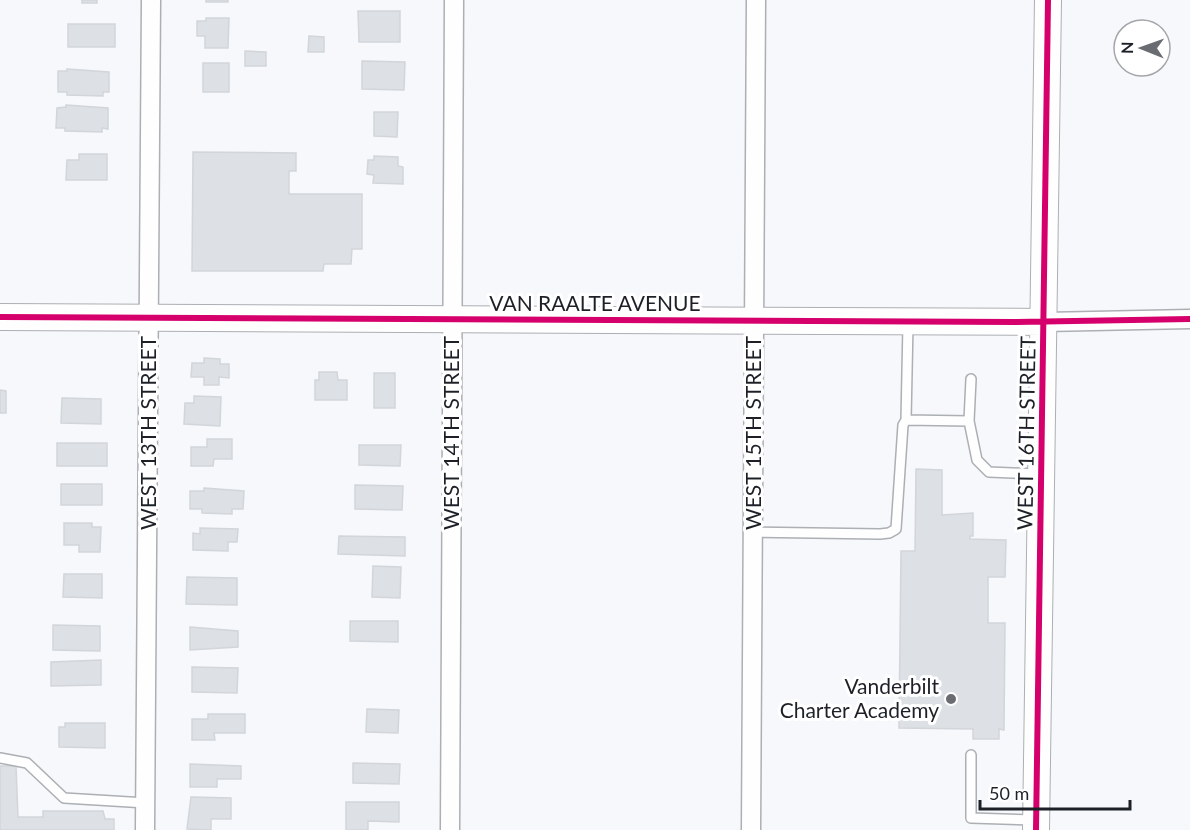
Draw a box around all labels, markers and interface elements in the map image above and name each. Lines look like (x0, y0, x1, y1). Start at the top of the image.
north arrow (1112, 18, 1172, 78)
text: N (1117, 41, 1136, 54)
street label: VAN RAALTE AVENUE (489, 290, 701, 315)
street label: WEST 13TH STREET (135, 335, 160, 530)
street label: WEST 14TH STREET (438, 335, 463, 530)
street label: WEST 15TH STREET (740, 335, 765, 530)
street label: WEST 16TH STREET (1011, 335, 1040, 530)
place label: Vanderbilt Charter Academy (780, 673, 939, 722)
marker: Vanderbilt Charter Academy (944, 692, 958, 706)
scale bar (980, 773, 1130, 811)
text: 50 m (989, 782, 1029, 804)

